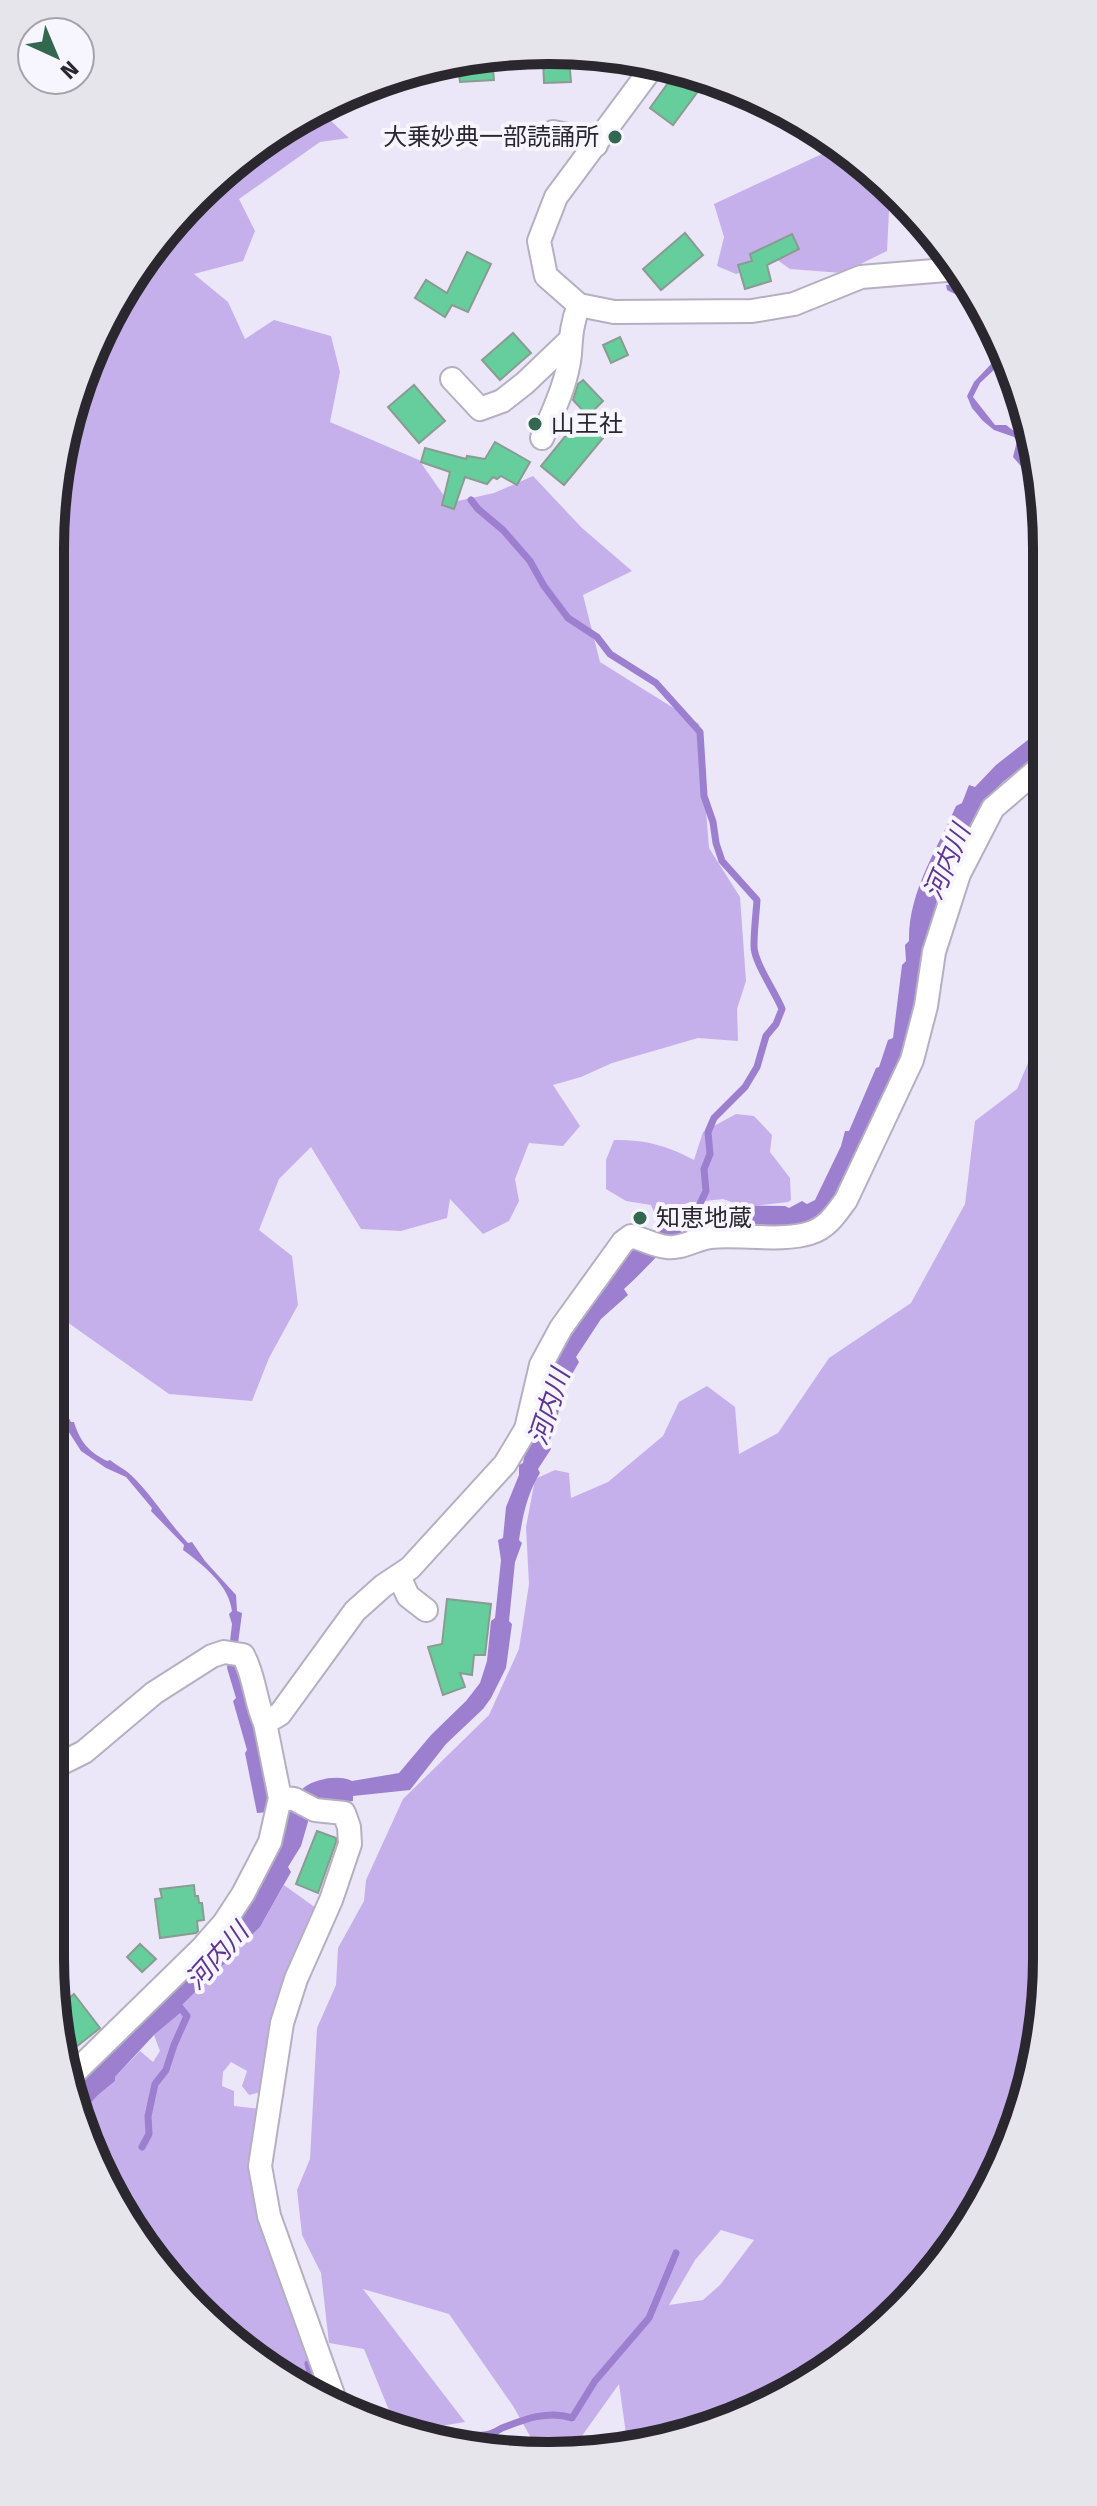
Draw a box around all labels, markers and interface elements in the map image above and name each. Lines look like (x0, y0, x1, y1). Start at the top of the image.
north arrow (16, 16, 96, 96)
text: N (55, 55, 84, 85)
place label: 大乗妙典一部読誦所 (383, 123, 599, 151)
marker: 大乗妙典一部読誦所 (606, 128, 624, 146)
place label: 山王社 (551, 410, 623, 438)
marker: 山王社 (526, 415, 544, 433)
water label: 河内川 (918, 817, 978, 904)
place label: 知恵地蔵 (656, 1204, 752, 1232)
marker: 知恵地蔵 (631, 1209, 649, 1227)
water label: 河内川 (523, 1362, 577, 1449)
water label: 河内川 (180, 1915, 257, 1996)

